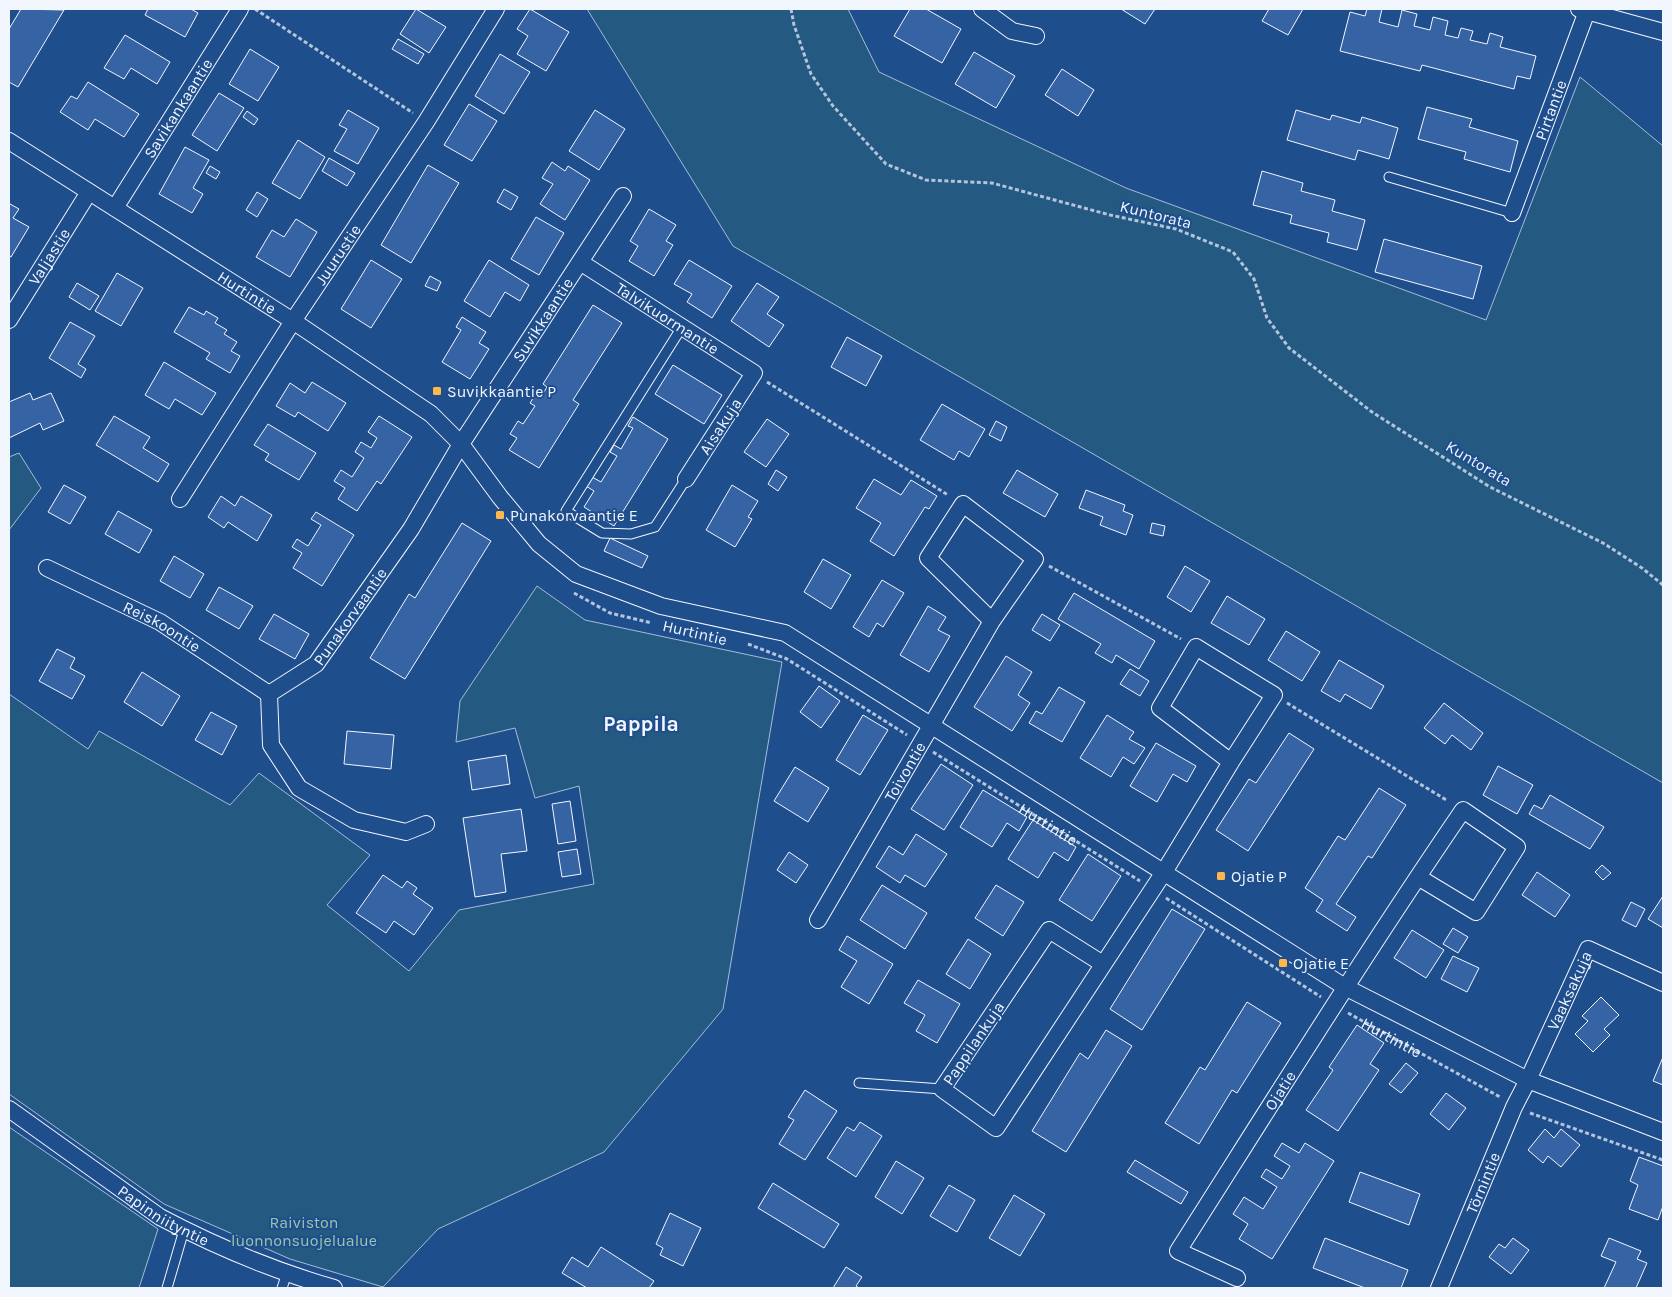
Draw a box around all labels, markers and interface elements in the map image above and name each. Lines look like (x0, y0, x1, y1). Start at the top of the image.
street label: Savikankaantie (140, 55, 217, 162)
street label: Pirtantie (1531, 77, 1571, 143)
street label: Kuntorata (1118, 196, 1194, 233)
street label: Juurustie (311, 221, 365, 289)
street label: Valjastie (24, 225, 74, 288)
street label: Hurtintie (214, 267, 280, 318)
street label: Suvikkaantie (508, 274, 577, 365)
street label: Talvikuormantie (612, 278, 722, 358)
place label: Suvikkaantie P (447, 382, 556, 401)
marker: Suvikkaantie P (431, 385, 443, 397)
street label: Aisakuja (695, 394, 746, 458)
street label: Kuntorata (1442, 436, 1515, 490)
place label: Punakorvaantie E (510, 506, 638, 525)
marker: Punakorvaantie E (494, 509, 506, 521)
street label: Punakorvaantie (309, 564, 391, 669)
street label: Reiskoontie (120, 597, 204, 656)
street label: Hurtintie (661, 616, 729, 649)
district label: Pappila (603, 712, 679, 736)
street label: Toivontie (880, 738, 930, 805)
street label: Hurtintie (1015, 799, 1081, 850)
place label: Ojatie P (1231, 867, 1287, 886)
marker: Ojatie P (1215, 870, 1227, 882)
street label: Vaaksakuja (1543, 948, 1596, 1033)
place label: Ojatie E (1293, 954, 1349, 973)
marker: Ojatie E (1277, 957, 1289, 969)
street label: Pappilankuja (939, 998, 1008, 1089)
street label: Hurtintie (1358, 1013, 1425, 1062)
street label: Ojatie (1261, 1067, 1300, 1114)
street label: Törnintie (1462, 1149, 1504, 1216)
street label: Papinniityntie (114, 1181, 212, 1250)
park label: Raiviston luonnonsuojelualue (231, 1213, 377, 1250)

